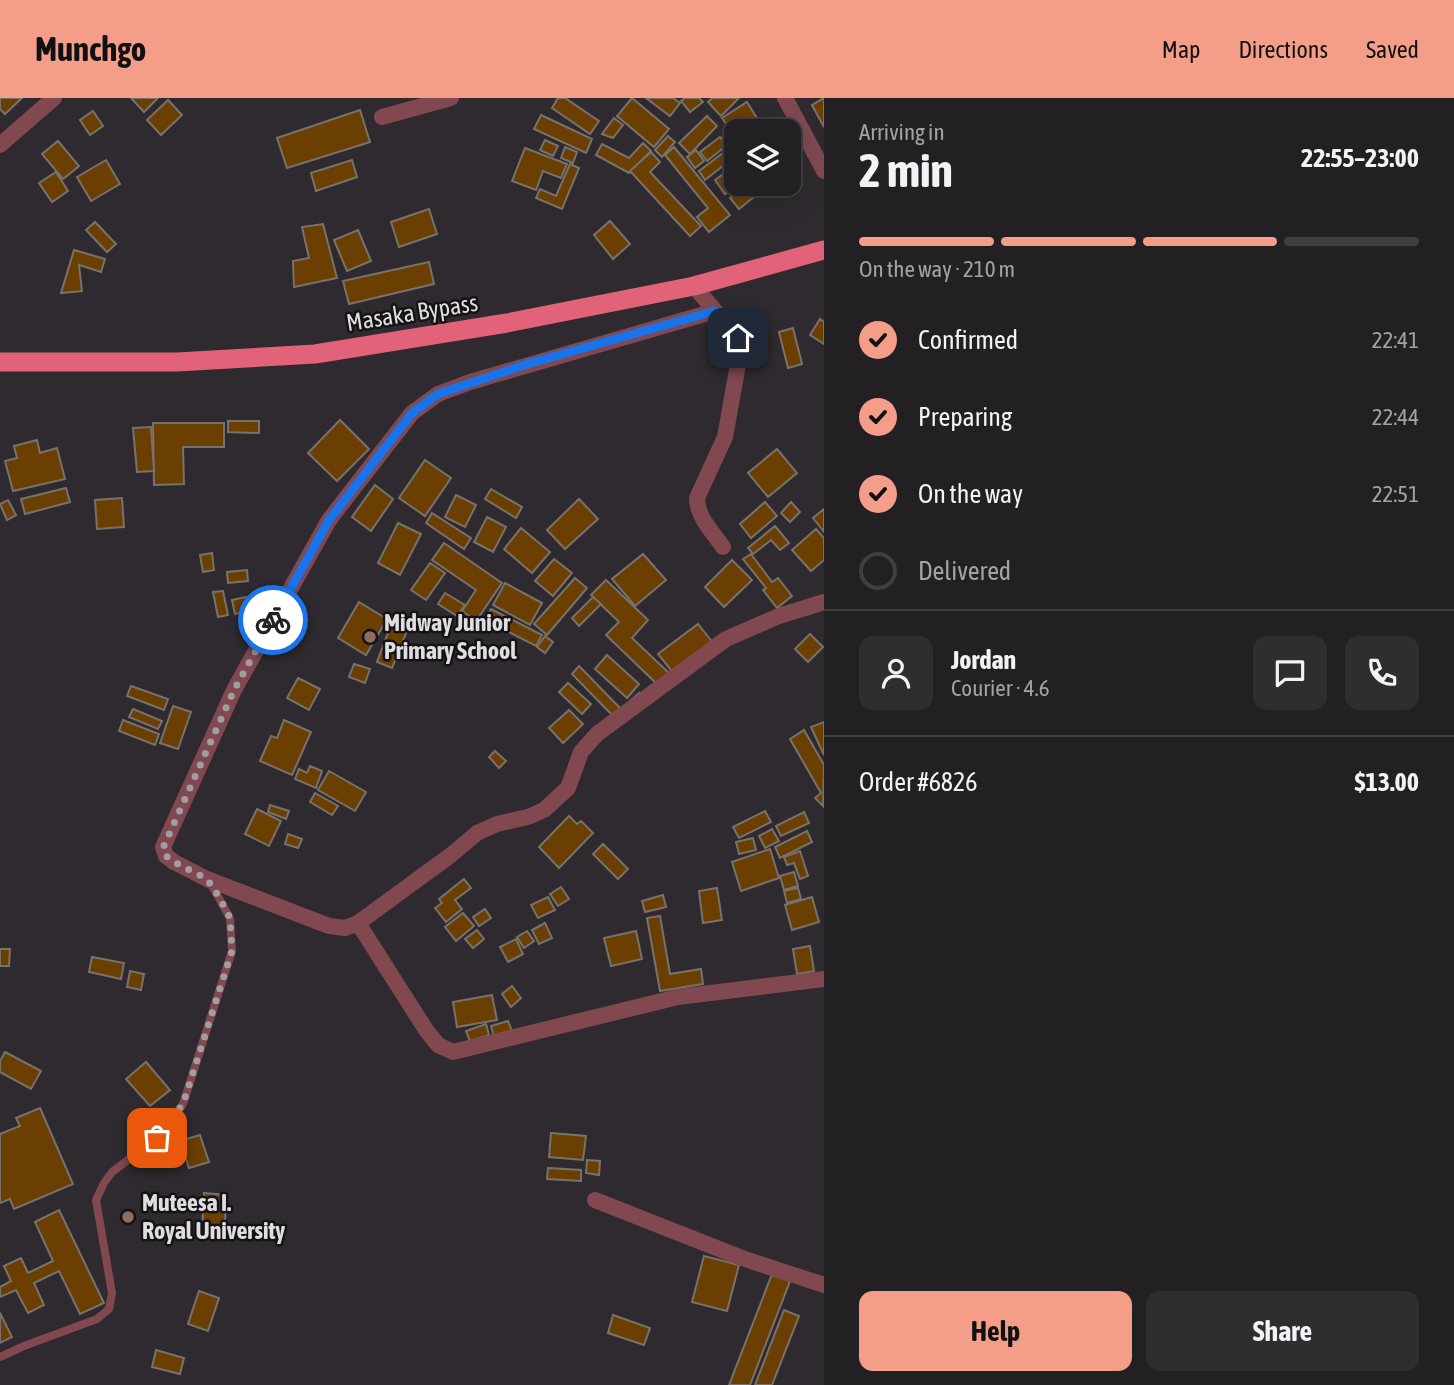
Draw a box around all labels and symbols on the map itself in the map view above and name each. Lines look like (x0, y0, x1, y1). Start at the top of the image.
street label: Masaka Bypass (344, 289, 480, 336)
pin (708, 308, 768, 368)
courier (238, 585, 308, 655)
place label: Midway Junior Primary School (384, 609, 517, 664)
marker: Midway Junior Primary School (362, 629, 378, 645)
pin (127, 1108, 187, 1168)
place label: Muteesa I. Royal University (142, 1189, 285, 1244)
marker: Muteesa I. Royal University (120, 1209, 136, 1225)

